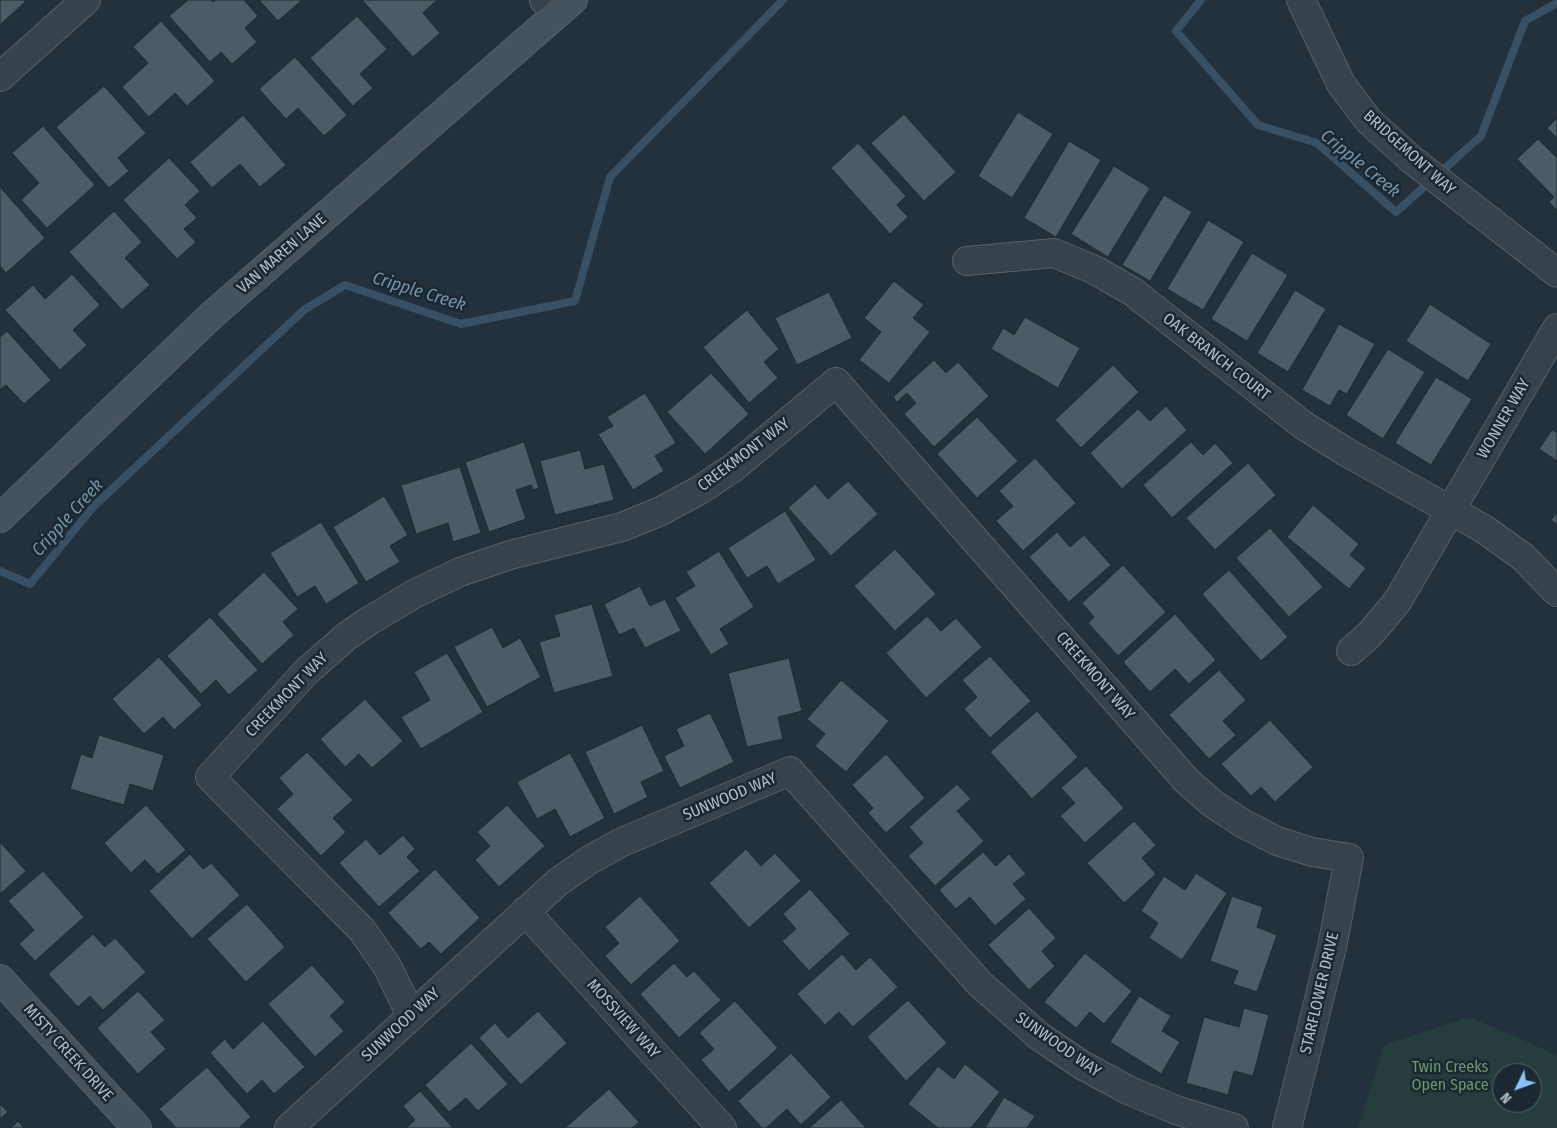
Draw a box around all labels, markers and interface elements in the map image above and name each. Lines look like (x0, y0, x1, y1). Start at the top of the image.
street label: BRIDGEMONT WAY (1359, 107, 1459, 199)
water label: Cripple Creek (1316, 125, 1404, 203)
street label: VAN MAREN LANE (233, 210, 331, 298)
water label: Cripple Creek (370, 268, 468, 316)
street label: OAK BRANCH COURT (1159, 309, 1273, 405)
street label: WONNER WAY (1473, 376, 1535, 462)
street label: CREEKMONT WAY (694, 414, 794, 496)
water label: Cripple Creek (28, 475, 108, 561)
street label: CREEKMONT WAY (1052, 628, 1138, 724)
street label: CREEKMONT WAY (242, 649, 332, 741)
street label: SUNWOOD WAY (680, 769, 780, 825)
street label: STARFLOWER DRIVE (1297, 930, 1343, 1056)
street label: MOSSVIEW WAY (582, 975, 664, 1063)
street label: SUNWOOD WAY (358, 984, 444, 1066)
street label: MISTY CREEK DRIVE (19, 1000, 117, 1106)
street label: SUNWOOD WAY (1012, 1009, 1104, 1081)
park label: Twin Creeks Open Space (1411, 1058, 1489, 1096)
north arrow (1492, 1063, 1542, 1113)
text: N (1497, 1089, 1515, 1107)

